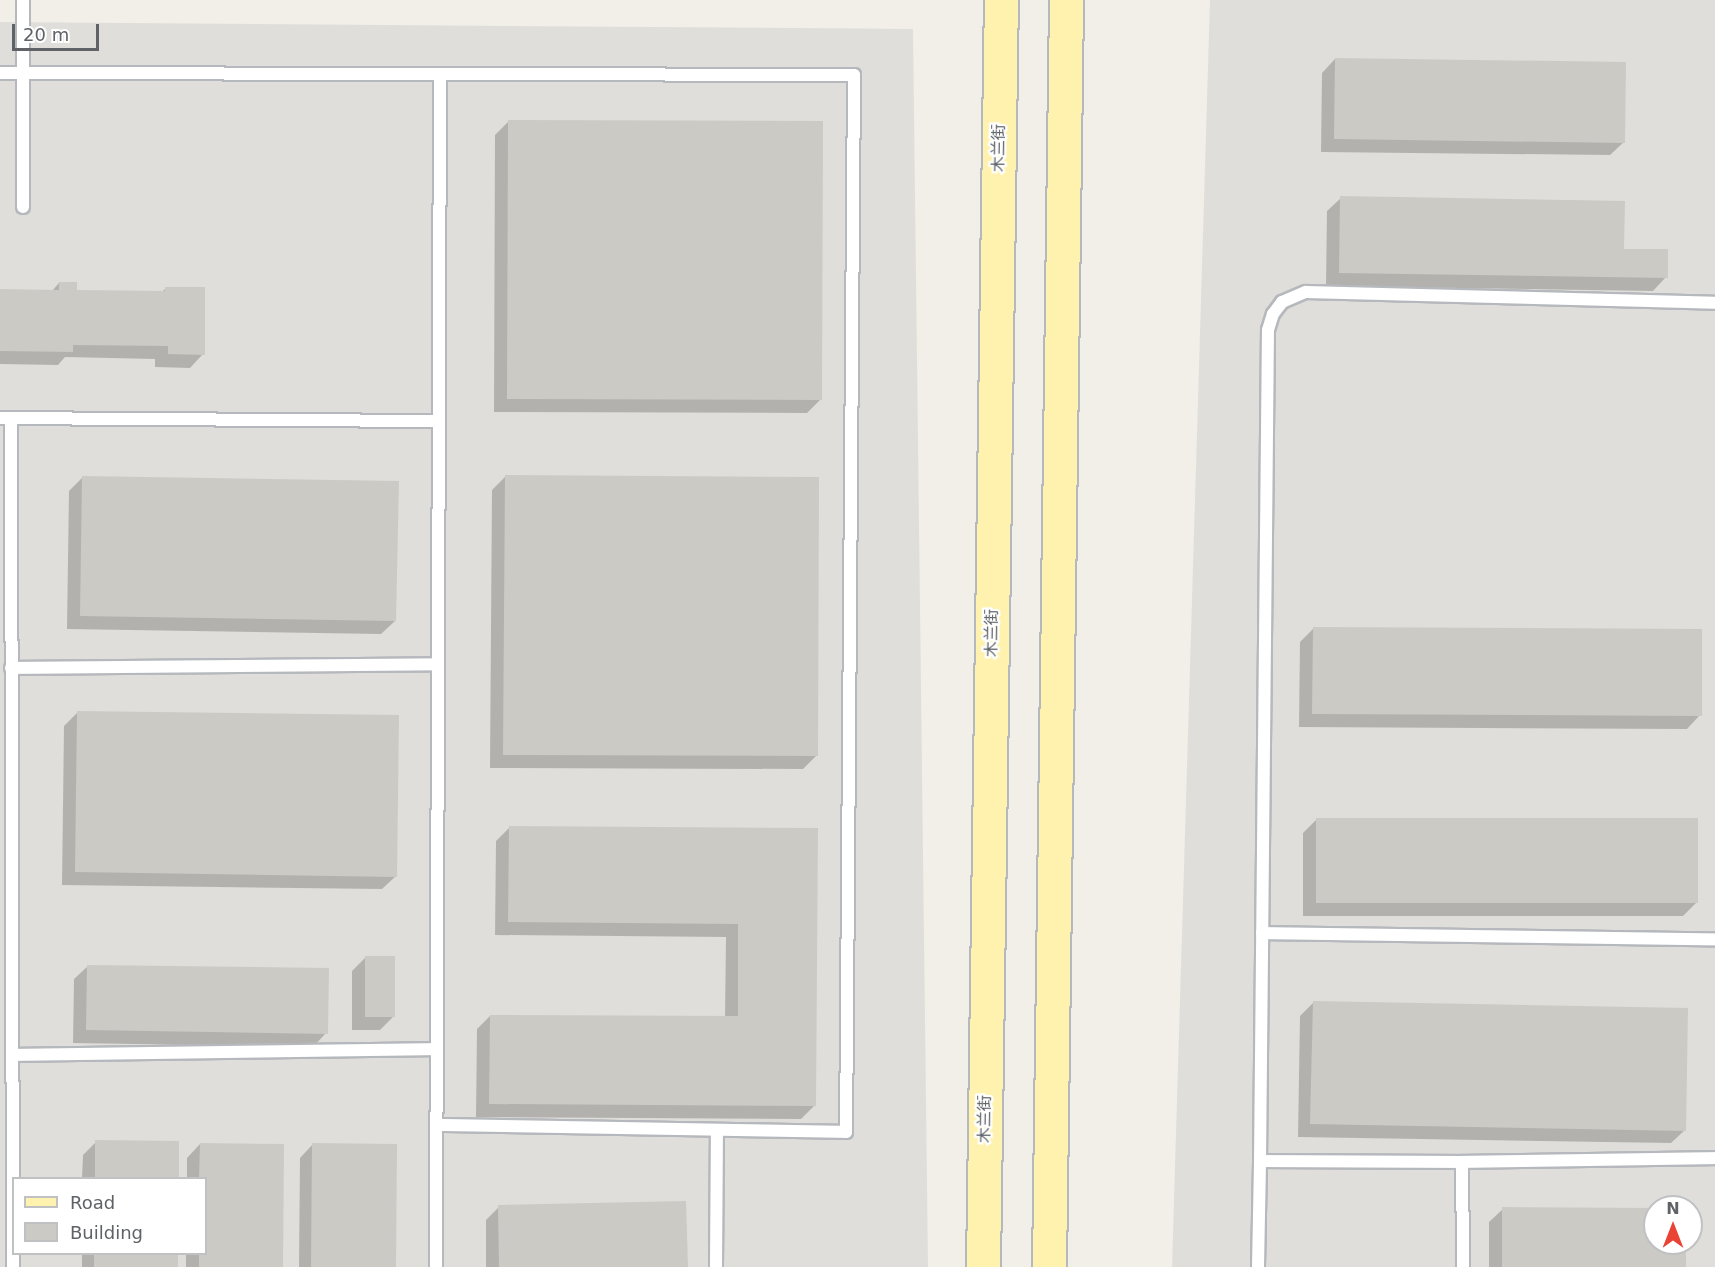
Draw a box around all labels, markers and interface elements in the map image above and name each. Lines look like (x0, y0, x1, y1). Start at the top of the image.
scale bar (15, 12, 102, 50)
text: 20 m (23, 24, 69, 45)
street label: 木兰街 (989, 124, 1009, 172)
street label: 木兰街 (982, 609, 1002, 657)
street label: 木兰街 (975, 1095, 995, 1143)
legend (12, 1177, 207, 1255)
text: Road (70, 1192, 115, 1213)
north arrow (1643, 1195, 1703, 1255)
text: N (1666, 1199, 1680, 1218)
text: Building (70, 1222, 143, 1243)

